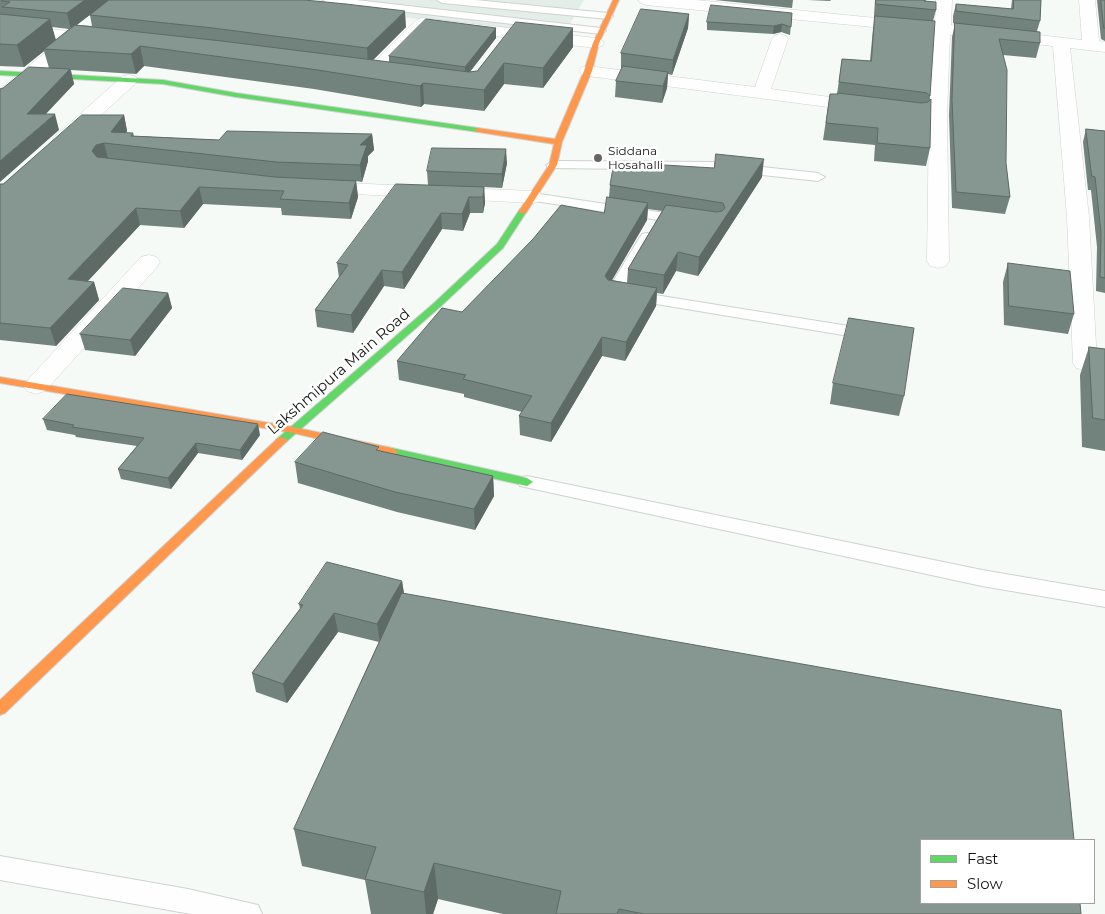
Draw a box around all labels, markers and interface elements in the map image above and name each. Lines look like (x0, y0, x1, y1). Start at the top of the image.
place label: Siddana Hosahalli (608, 144, 663, 172)
marker: Siddana Hosahalli (592, 152, 604, 164)
street label: Lakshmipura Main Road (264, 305, 414, 439)
legend (920, 839, 1095, 904)
text: Fast (967, 849, 998, 868)
text: Slow (967, 874, 1003, 893)

